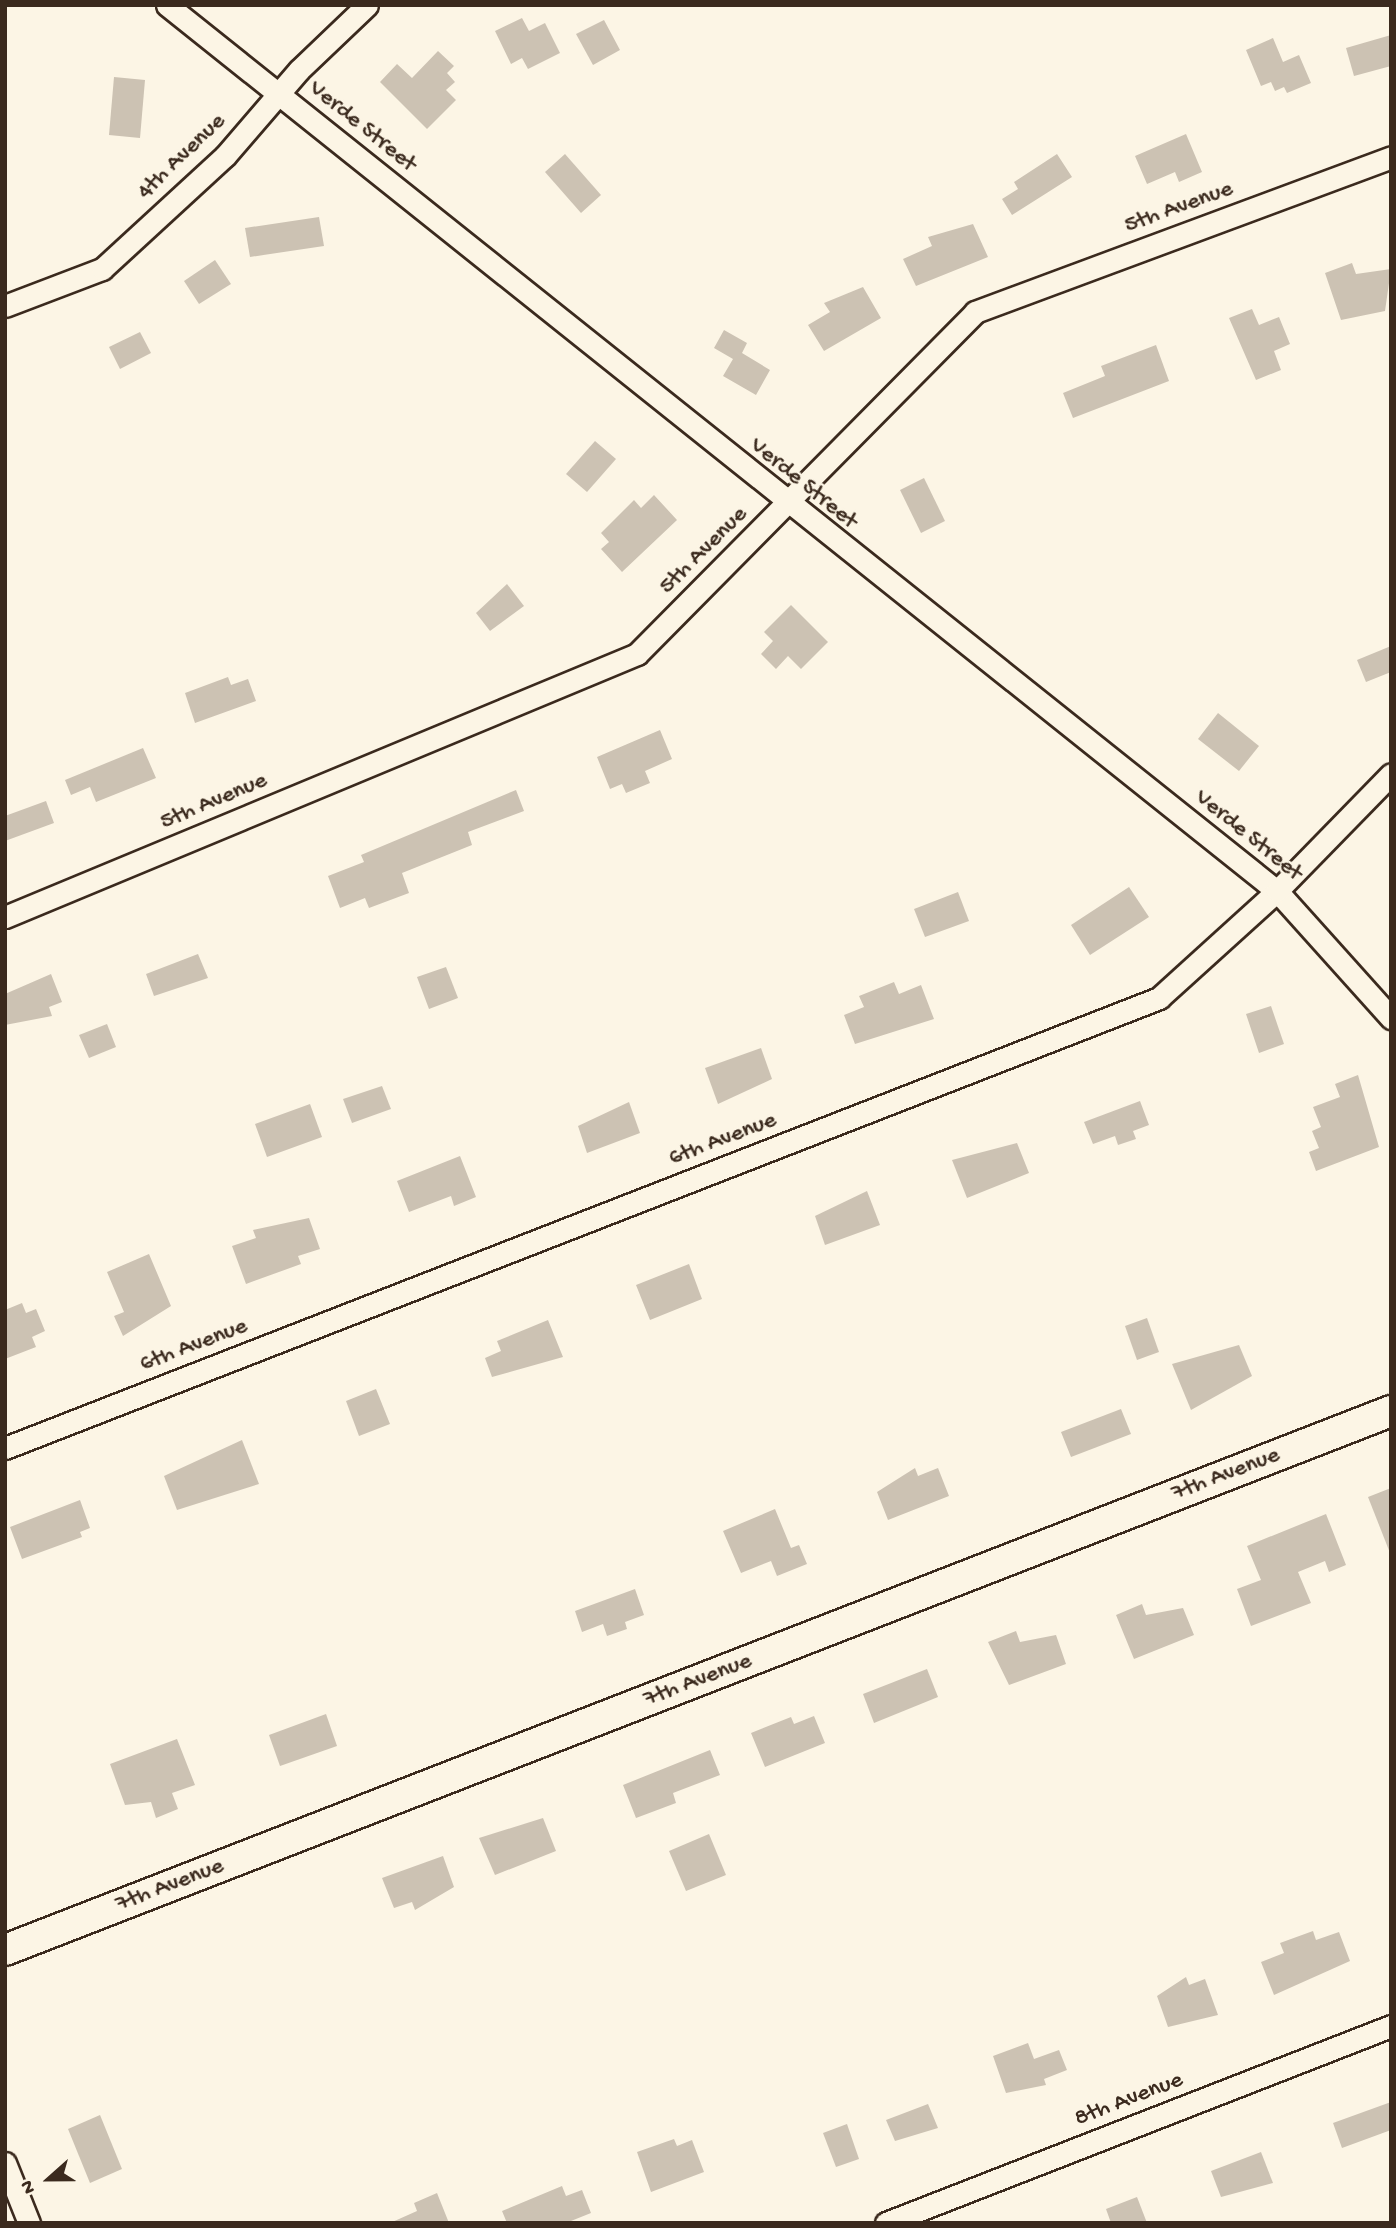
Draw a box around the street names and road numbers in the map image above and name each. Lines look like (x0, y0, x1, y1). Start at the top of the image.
street label: Verde Street (302, 75, 422, 179)
street label: 4th Avenue (132, 108, 232, 206)
street label: 5th Avenue (1121, 175, 1237, 241)
street label: Verde Street (743, 432, 863, 536)
street label: 5th Avenue (654, 501, 754, 601)
street label: 5th Avenue (156, 767, 272, 837)
street label: Verde Street (1188, 784, 1308, 888)
street label: 6th Avenue (665, 1106, 781, 1174)
street label: 6th Avenue (136, 1312, 252, 1380)
street label: 7th Avenue (1168, 1441, 1284, 1509)
street label: 7th Avenue (640, 1647, 756, 1715)
street label: 7th Avenue (112, 1852, 228, 1920)
street label: 8th Avenue (1071, 2066, 1187, 2134)

